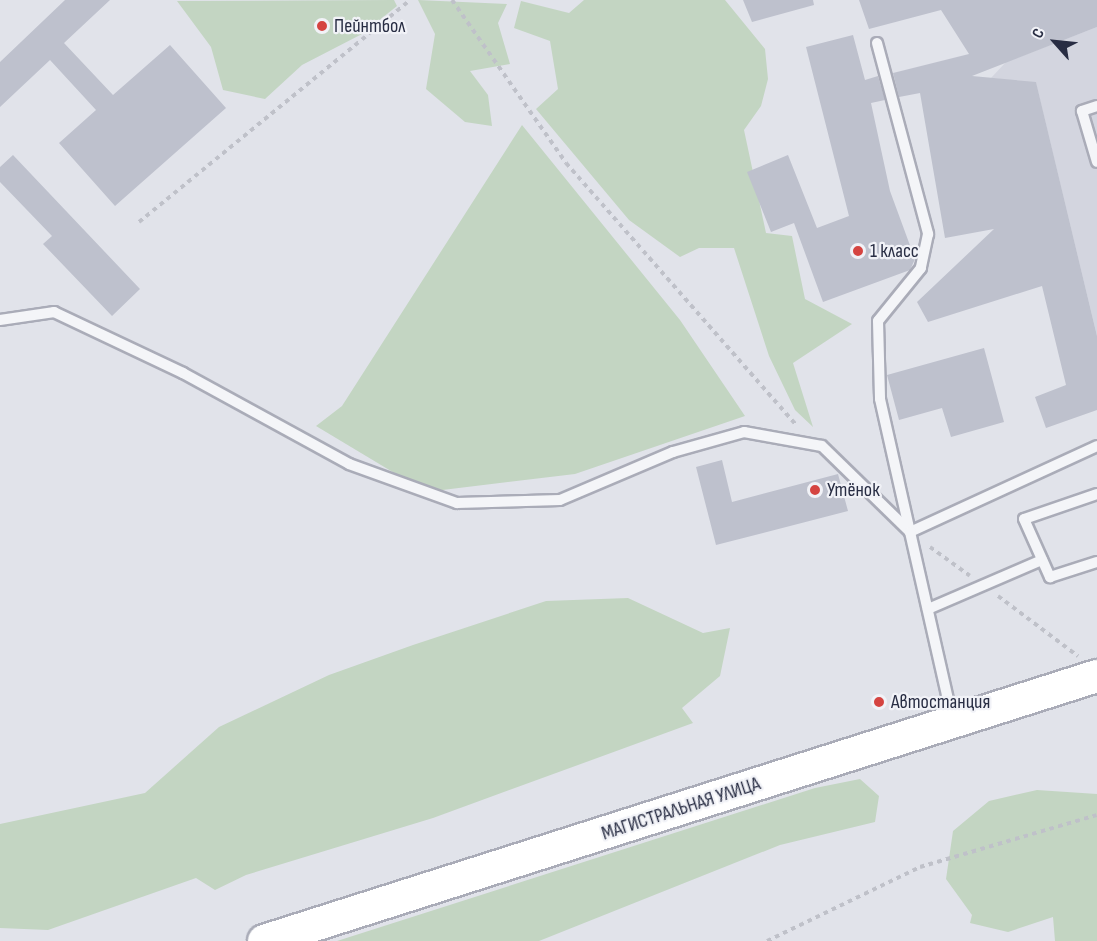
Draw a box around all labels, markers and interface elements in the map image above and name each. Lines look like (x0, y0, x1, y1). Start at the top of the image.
north arrow (1025, 12, 1085, 72)
place label: Пейнтбол (334, 14, 405, 38)
marker: Пейнтбол (315, 19, 329, 33)
text: С (1028, 26, 1049, 42)
place label: 1 класс (870, 239, 919, 263)
marker: 1 класс (851, 244, 865, 258)
place label: Утёнок (827, 478, 880, 502)
marker: Утёнок (808, 483, 822, 497)
place label: Автостанция (891, 690, 990, 714)
marker: Автостанция (872, 695, 886, 709)
street label: МАГИСТРАЛЬНАЯ УЛИЦА (599, 772, 763, 846)

